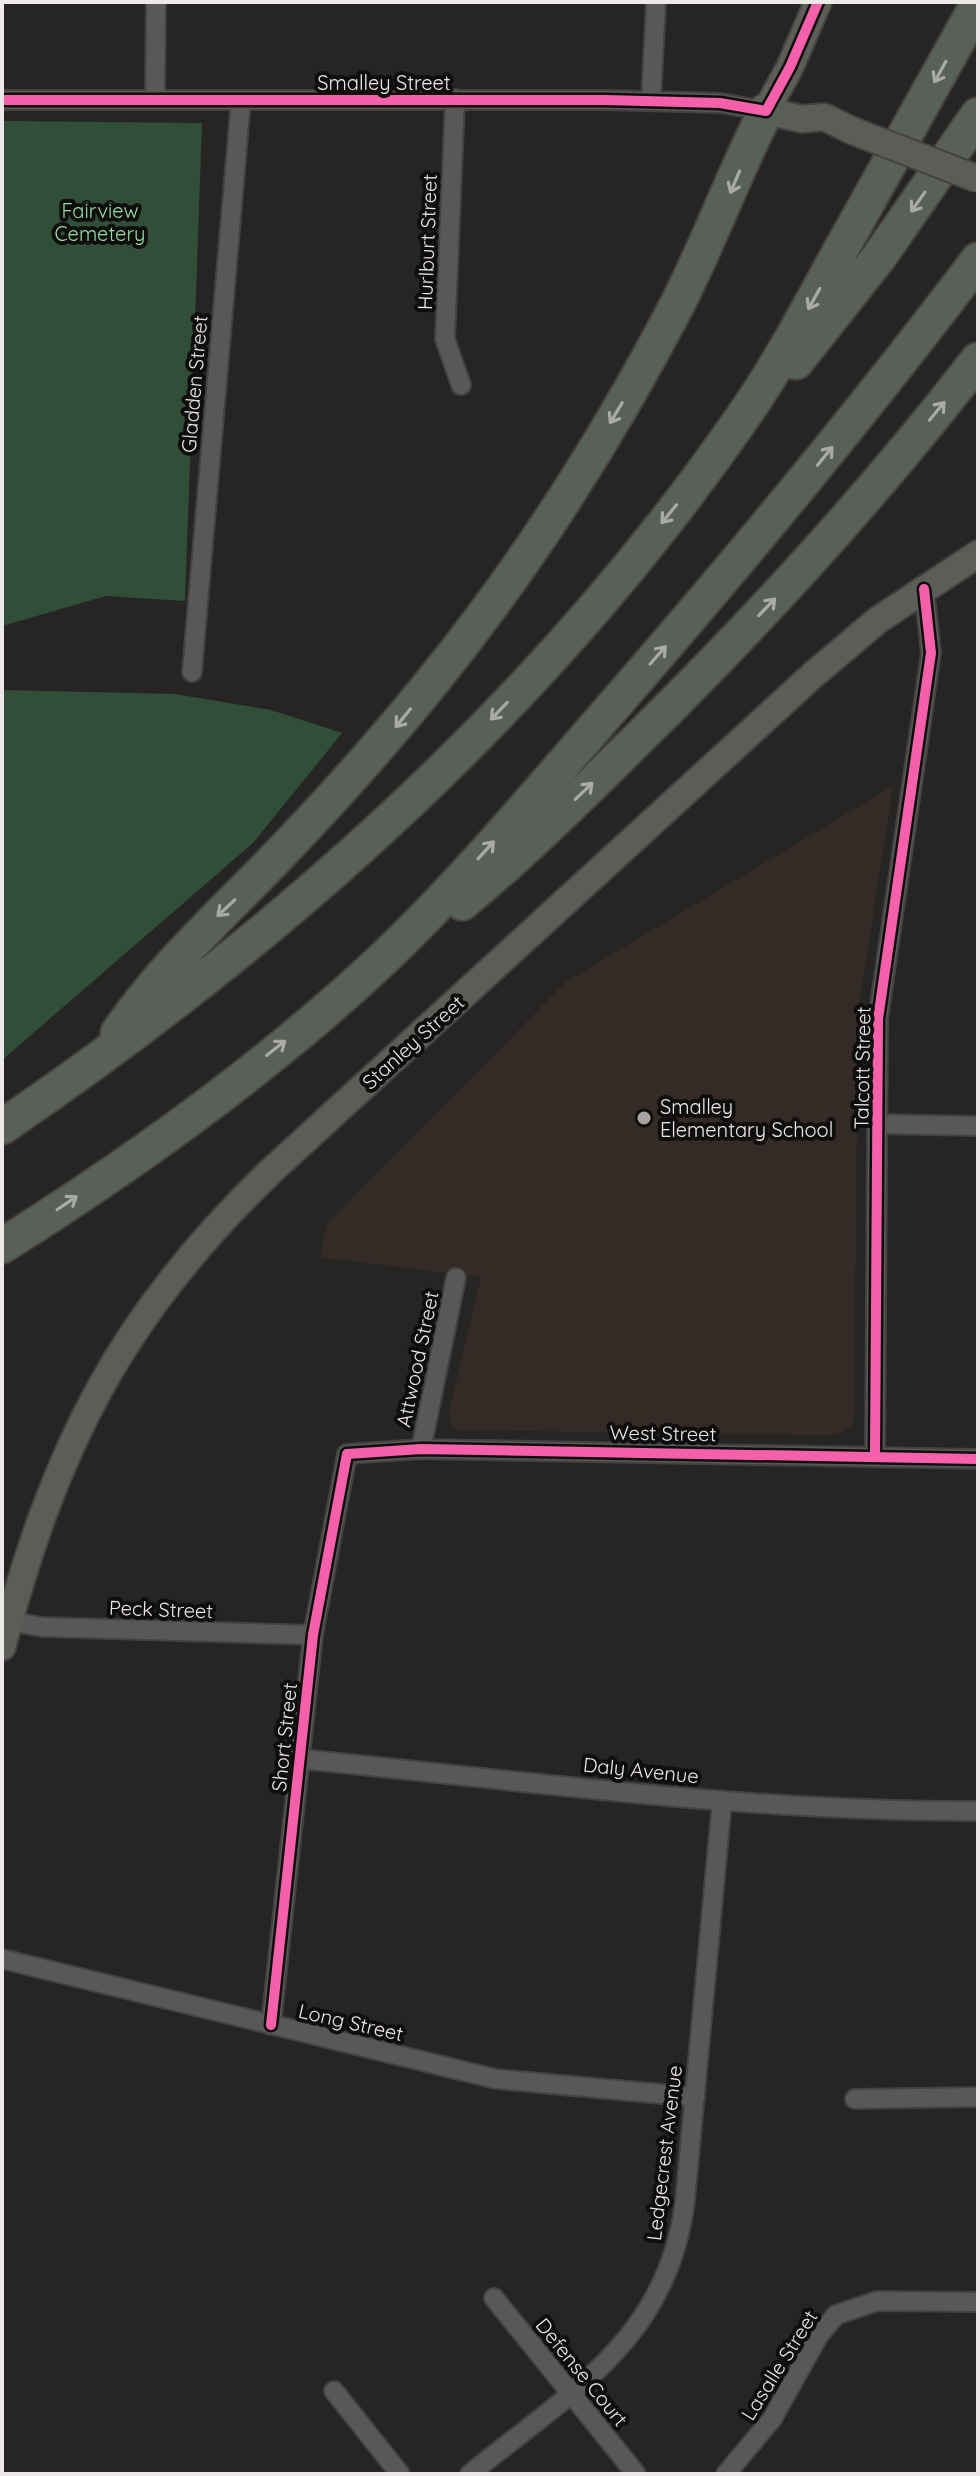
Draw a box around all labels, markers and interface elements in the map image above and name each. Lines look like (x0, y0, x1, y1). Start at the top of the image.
one-way arrow (932, 59, 947, 83)
street label: Smalley Street (317, 70, 451, 95)
one-way arrow (726, 169, 741, 194)
street label: Hurlburt Street (412, 173, 442, 310)
one-way arrow (910, 191, 926, 213)
park label: Fairview Cemetery (55, 198, 145, 246)
one-way arrow (806, 287, 822, 310)
street label: Gladden Street (176, 314, 212, 454)
one-way arrow (608, 401, 624, 424)
one-way arrow (929, 401, 946, 422)
one-way arrow (816, 446, 834, 467)
one-way arrow (660, 503, 678, 524)
one-way arrow (757, 598, 776, 617)
one-way arrow (649, 645, 667, 666)
one-way arrow (489, 701, 508, 721)
one-way arrow (394, 707, 412, 727)
one-way arrow (574, 782, 594, 801)
one-way arrow (476, 840, 495, 861)
one-way arrow (216, 898, 236, 917)
street label: Stanley Street (357, 989, 469, 1094)
street label: Talcott Street (848, 1006, 876, 1130)
one-way arrow (265, 1040, 286, 1057)
place label: Smalley Elementary School (660, 1094, 833, 1142)
marker: Smalley Elementary School (635, 1109, 653, 1127)
one-way arrow (56, 1195, 78, 1211)
street label: Attwood Street (390, 1288, 444, 1429)
street label: West Street (609, 1420, 717, 1446)
street label: Peck Street (108, 1595, 214, 1623)
street label: Short Street (266, 1681, 302, 1793)
street label: Daly Avenue (582, 1752, 700, 1788)
street label: Long Street (296, 1998, 406, 2046)
street label: Ledgecrest Avenue (641, 2064, 687, 2242)
street label: Lasalle Street (735, 2305, 823, 2425)
street label: Defense Court (531, 2313, 633, 2431)

